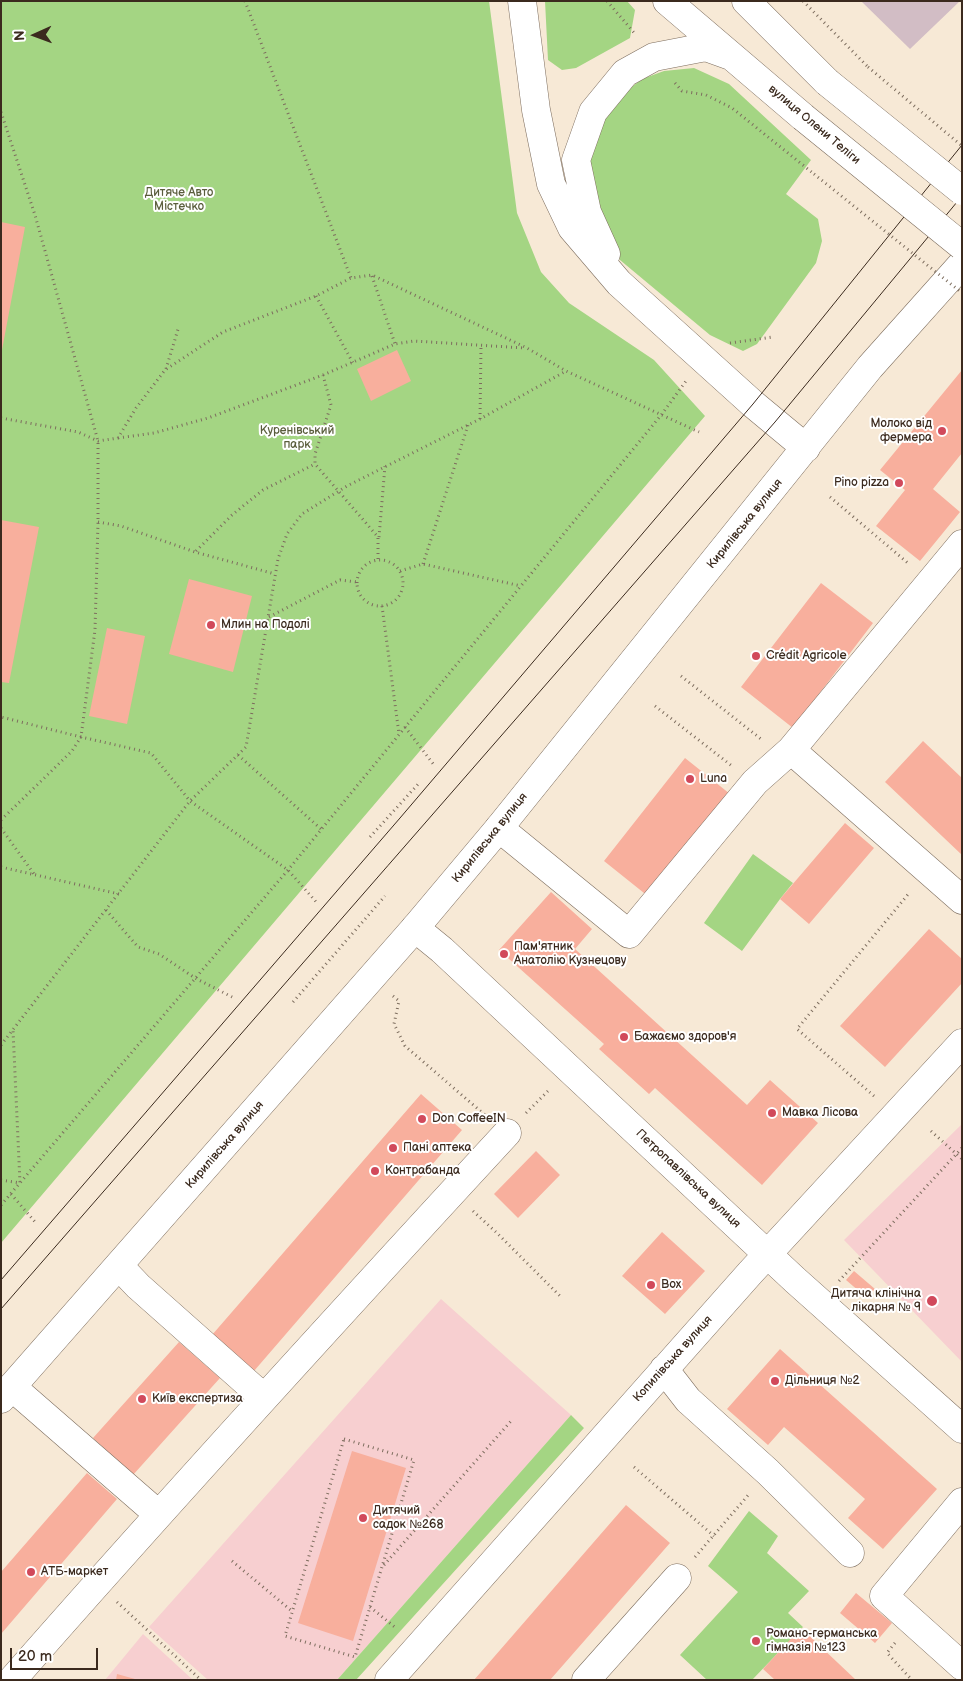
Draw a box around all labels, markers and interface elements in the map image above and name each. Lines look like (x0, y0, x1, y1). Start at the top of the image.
north arrow (10, 10, 60, 60)
text: N (11, 30, 28, 41)
street label: вулиця Олени Теліги (765, 82, 863, 168)
park label: Дитяче Авто Містечко (145, 186, 213, 214)
place label: Молоко від фермера (871, 417, 932, 445)
park label: Куренівський парк (260, 424, 334, 452)
marker: Молоко від фермера (936, 425, 948, 437)
street label: Кирилівська вулиця (704, 476, 786, 572)
place label: Pino pizza (834, 476, 889, 490)
marker: Pino pizza (893, 477, 905, 489)
place label: Млин на Подолі (221, 618, 310, 632)
marker: Млин на Подолі (205, 619, 217, 631)
place label: Crédit Agricole (766, 649, 847, 663)
marker: Crédit Agricole (750, 650, 762, 662)
place label: Luna (700, 772, 727, 786)
marker: Luna (684, 773, 696, 785)
street label: Кирилівська вулиця (449, 790, 531, 886)
place label: Пам'ятник Анатолію Кузнецову (514, 940, 626, 968)
marker: Пам'ятник Анатолію Кузнецову (498, 948, 510, 960)
place label: Бажаємо здоров'я (634, 1030, 736, 1044)
marker: Бажаємо здоров'я (618, 1031, 630, 1043)
street label: Кирилівська вулиця (183, 1098, 267, 1192)
place label: Мавка Лісова (782, 1106, 858, 1120)
marker: Мавка Лісова (766, 1107, 778, 1119)
place label: Don CoffeeIN (432, 1112, 506, 1126)
marker: Don CoffeeIN (416, 1113, 428, 1125)
street label: Петропавлівська вулиця (633, 1127, 743, 1231)
place label: Пані аптека (403, 1141, 472, 1155)
marker: Пані аптека (387, 1142, 399, 1154)
place label: Контрабанда (385, 1164, 460, 1178)
marker: Контрабанда (369, 1165, 381, 1177)
place label: Box (661, 1278, 681, 1292)
marker: Box (645, 1279, 657, 1291)
place label: Дитяча клінічна лікарня № 9 (831, 1287, 921, 1315)
marker: Дитяча клінічна лікарня № 9 (925, 1294, 939, 1308)
street label: Копилівська вулиця (630, 1313, 716, 1405)
place label: Дільниця №2 (785, 1374, 860, 1388)
marker: Дільниця №2 (769, 1375, 781, 1387)
place label: Київ експертиза (152, 1392, 243, 1406)
marker: Київ експертиза (136, 1393, 148, 1405)
place label: Дитячий садок №268 (373, 1504, 443, 1532)
marker: Дитячий садок №268 (357, 1512, 369, 1524)
place label: АТБ-маркет (41, 1565, 108, 1579)
marker: АТБ-маркет (25, 1566, 37, 1578)
place label: Романо-германська гімназія №123 (766, 1627, 877, 1655)
marker: Романо-германська гімназія №123 (750, 1635, 762, 1647)
scale bar (12, 1638, 100, 1670)
text: 20 m (18, 1647, 52, 1666)

